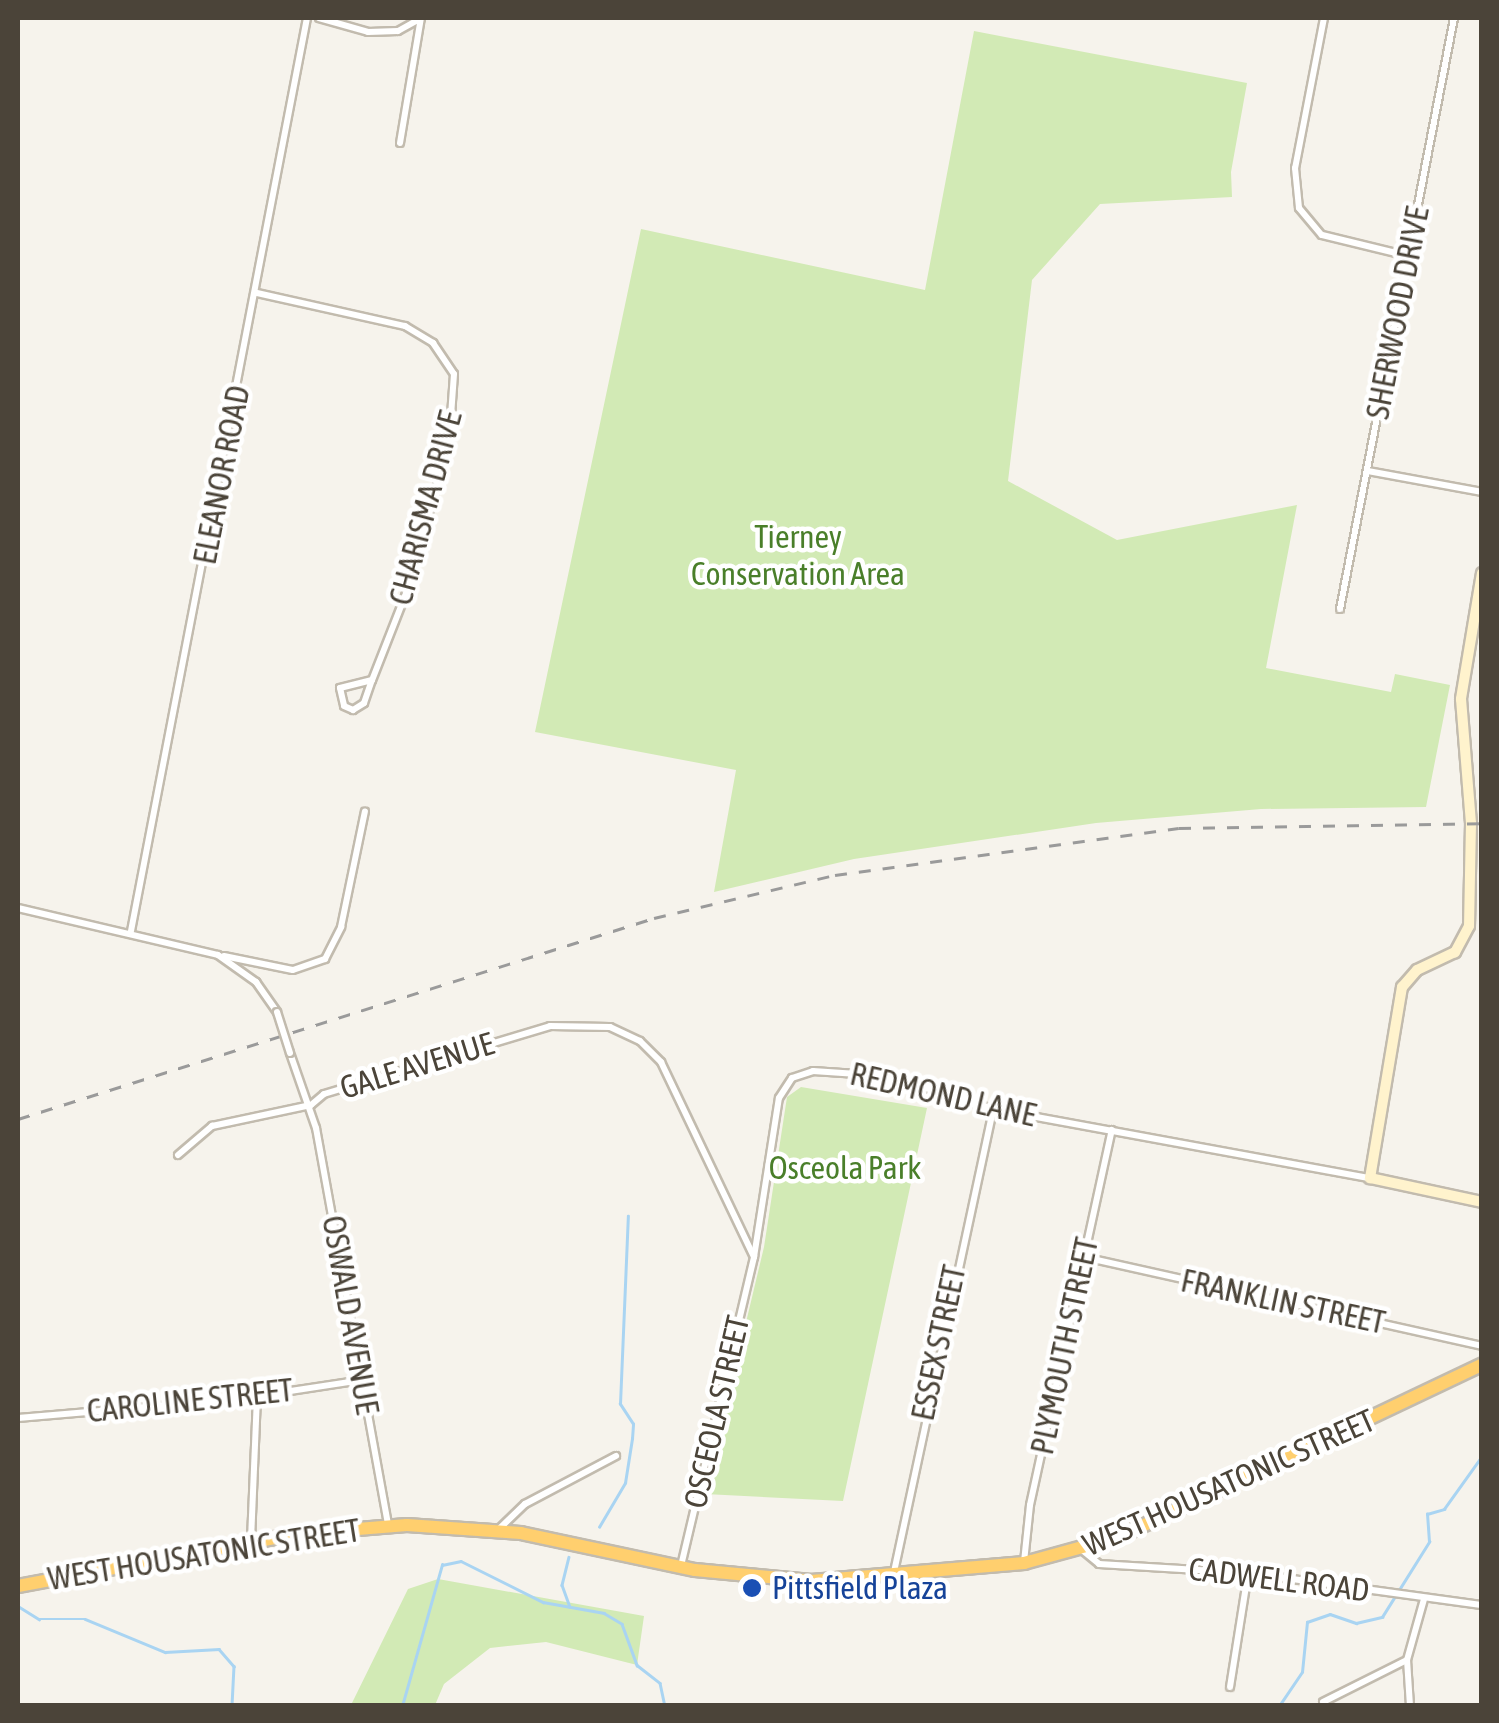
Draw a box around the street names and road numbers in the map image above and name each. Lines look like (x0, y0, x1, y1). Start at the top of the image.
street label: SHERWOOD DRIVE (1359, 204, 1437, 422)
street label: ELEANOR ROAD (186, 382, 258, 568)
street label: CHARISMA DRIVE (382, 407, 470, 609)
street label: GALE AVENUE (335, 1024, 499, 1108)
street label: REDMOND LANE (846, 1055, 1040, 1135)
street label: OSWALD AVENUE (314, 1213, 386, 1417)
street label: PLYMOUTH STREET (1023, 1234, 1107, 1458)
street label: ESSEX STREET (904, 1262, 974, 1424)
street label: FRANKLIN STREET (1177, 1262, 1389, 1342)
street label: OSCEOLA STREET (676, 1312, 758, 1512)
street label: CAROLINE STREET (85, 1371, 295, 1431)
street label: WEST HOUSATONIC STREET (1077, 1401, 1381, 1565)
street label: WEST HOUSATONIC STREET (45, 1511, 363, 1599)
street label: CADWELL ROAD (1187, 1550, 1371, 1610)

